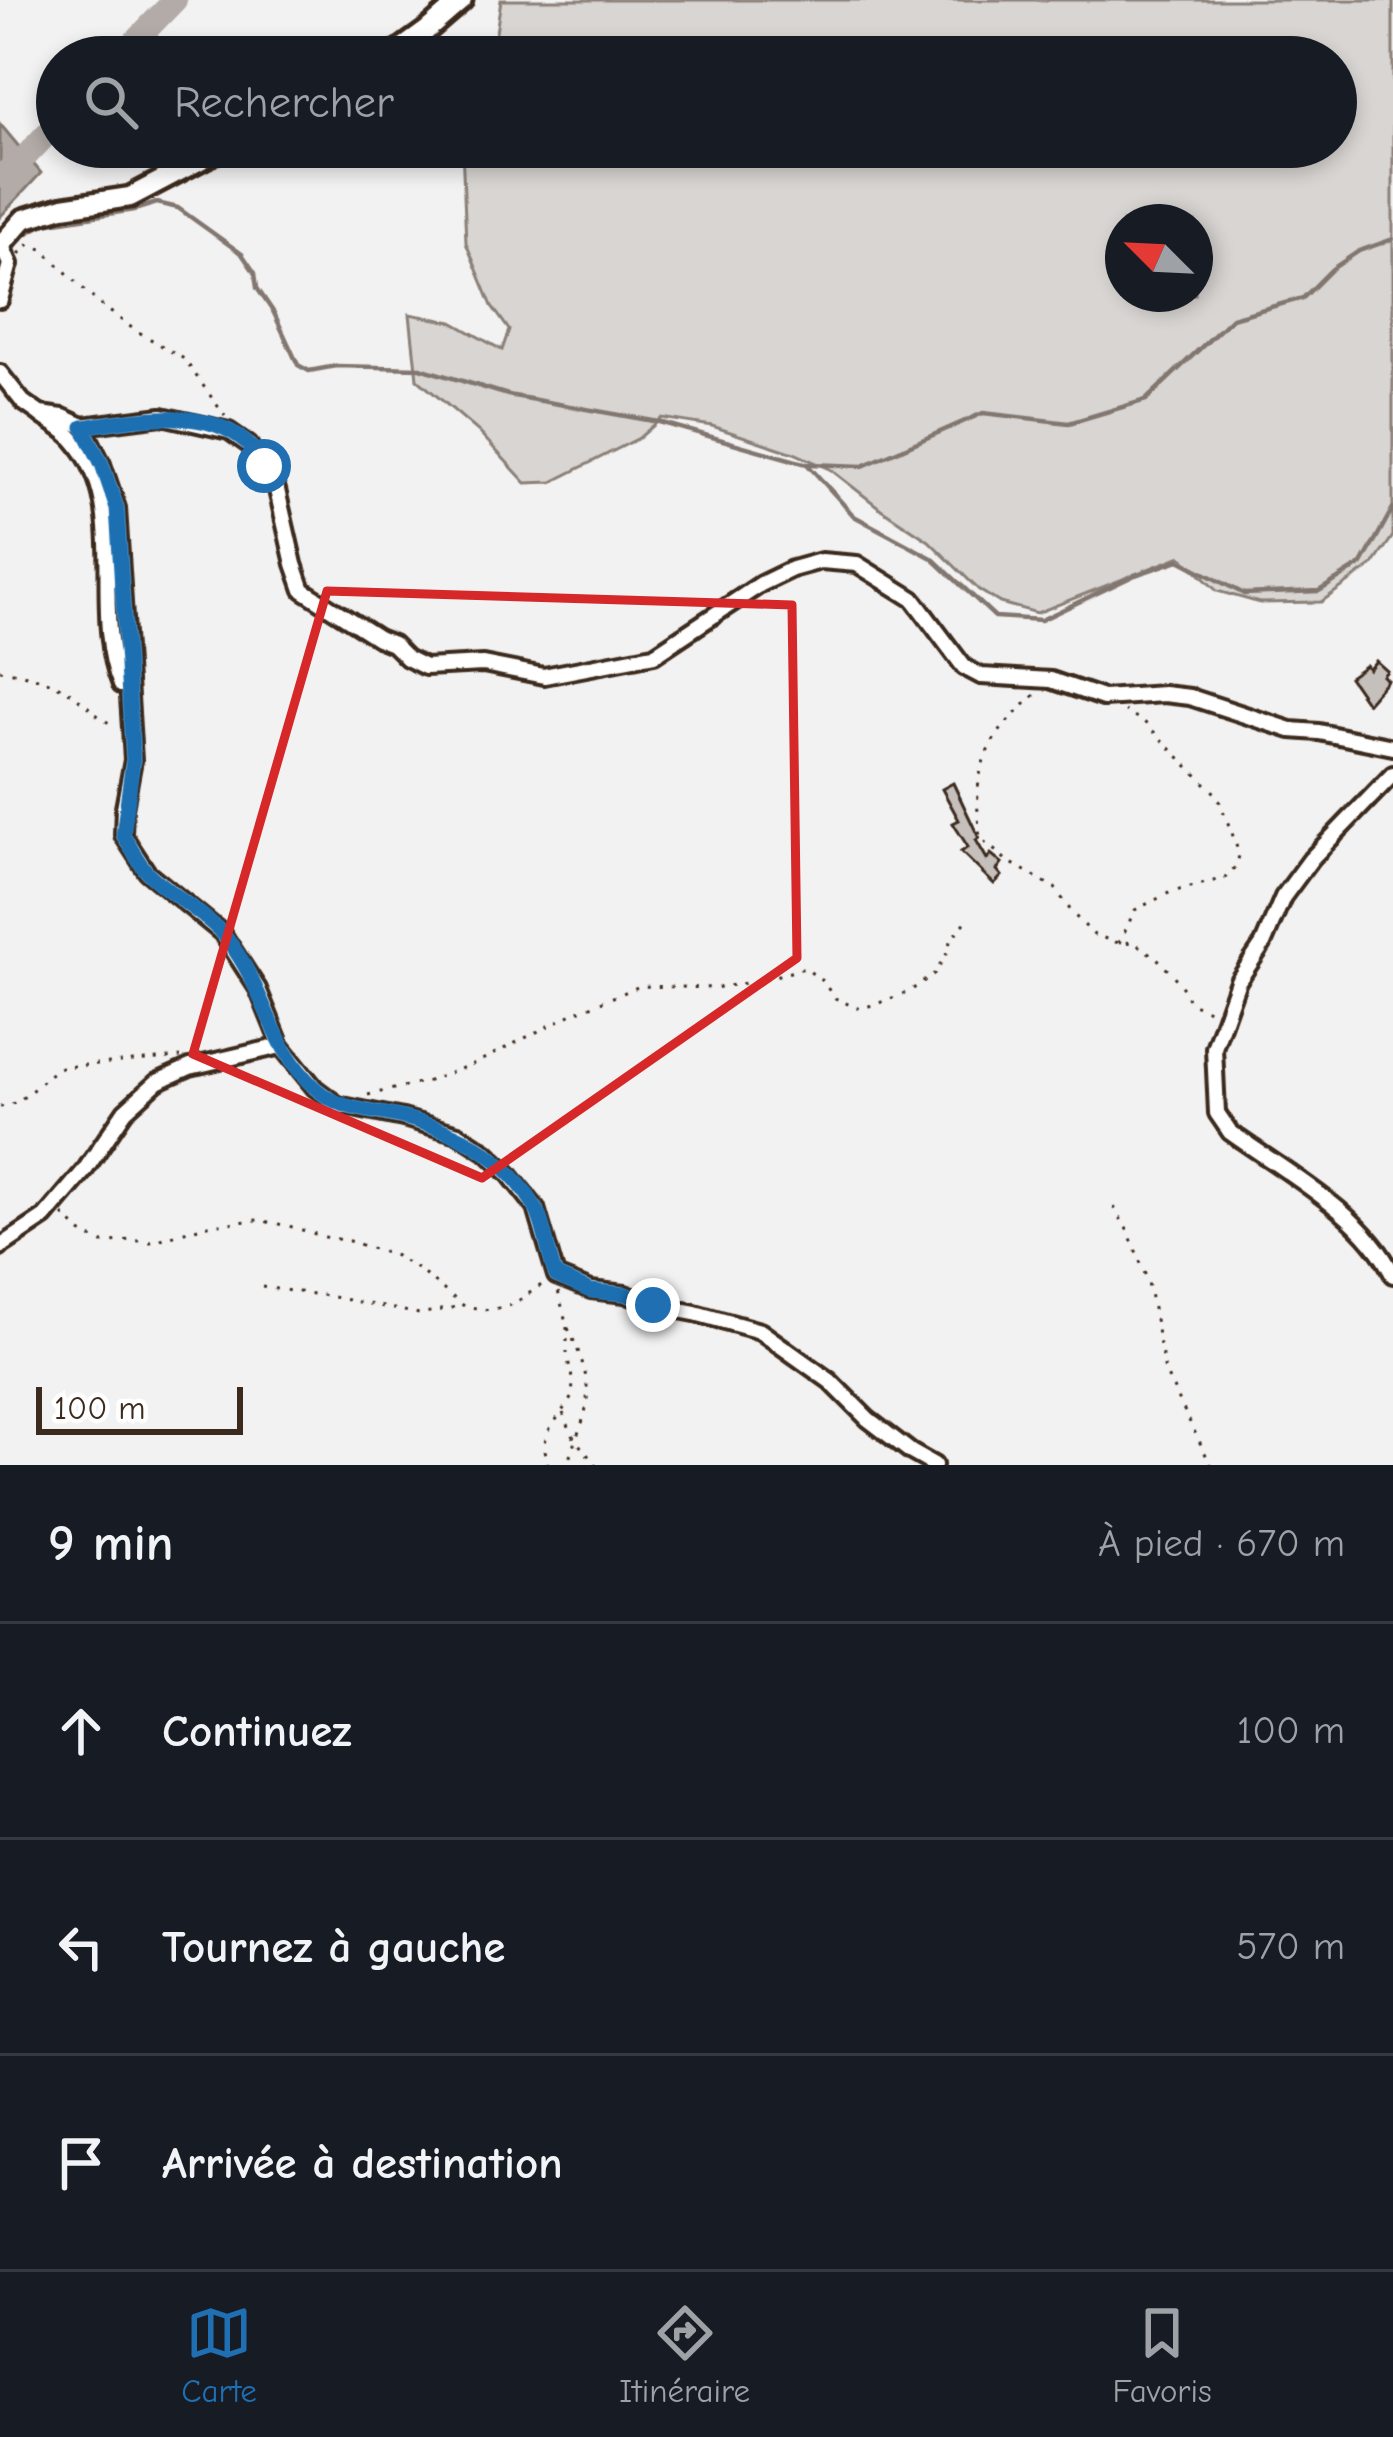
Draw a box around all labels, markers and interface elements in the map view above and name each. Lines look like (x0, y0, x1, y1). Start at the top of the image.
search box (36, 36, 1357, 168)
icon: search (78, 69, 144, 135)
text: Rechercher (174, 76, 394, 128)
north arrow (1105, 204, 1213, 312)
route start (237, 439, 291, 493)
route end (626, 1278, 680, 1332)
scale bar (36, 1381, 243, 1434)
text: 100 m (54, 1389, 146, 1427)
text: 9 min (48, 1514, 174, 1573)
text: À pied · 670 m (1098, 1521, 1345, 1566)
icon: ahead (48, 1698, 114, 1764)
text: Continuez (162, 1705, 352, 1757)
text: 100 m (1237, 1708, 1345, 1753)
icon: left (48, 1914, 114, 1980)
text: Tournez à gauche (162, 1921, 505, 1973)
text: 570 m (1236, 1924, 1345, 1969)
icon: arrive (48, 2130, 114, 2196)
text: Arrivée à destination (162, 2137, 563, 2189)
tab: Carte (181, 2300, 257, 2410)
tab: Itinéraire (619, 2300, 750, 2410)
tab: Favoris (1113, 2300, 1212, 2410)

